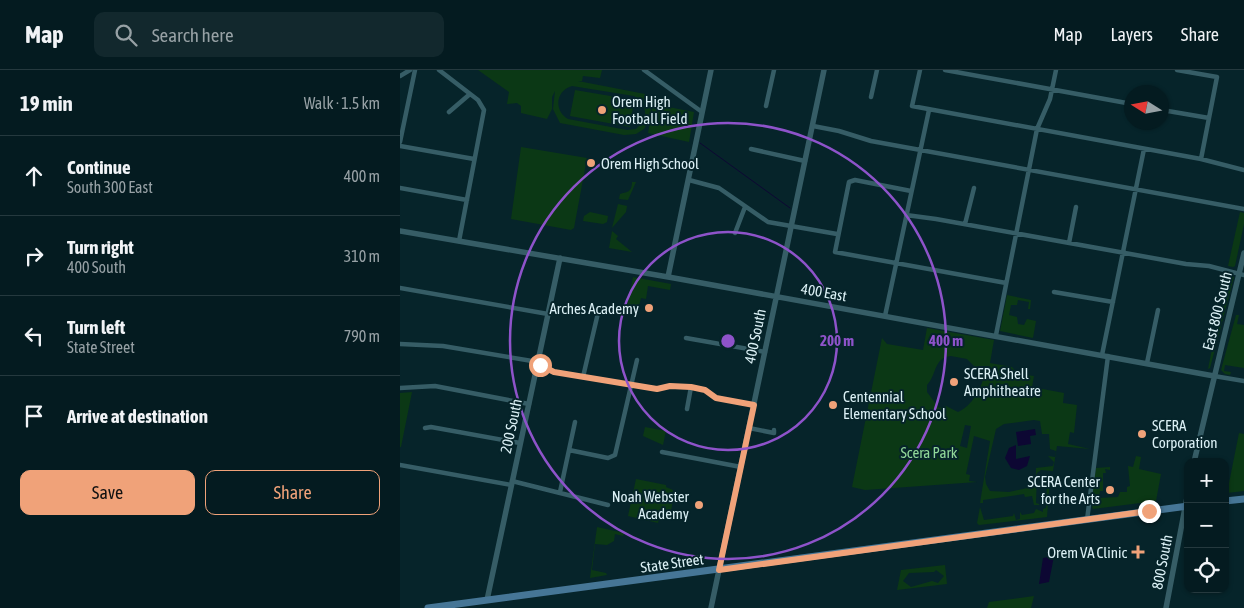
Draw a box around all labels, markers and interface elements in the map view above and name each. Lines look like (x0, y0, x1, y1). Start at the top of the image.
search box (94, 12, 444, 57)
text: Map (25, 21, 64, 48)
icon: search (112, 21, 140, 49)
text: Search here (152, 24, 234, 46)
text: Map (1053, 24, 1082, 45)
text: Layers (1110, 24, 1153, 45)
text: Share (1181, 24, 1219, 45)
north arrow (1124, 85, 1169, 130)
text: 19 min (20, 91, 73, 115)
place label: Orem High Football Field (612, 93, 688, 127)
text: Walk · 1.5 km (304, 94, 380, 112)
marker: Orem High Football Field (596, 104, 608, 116)
place label: Orem High School (601, 155, 699, 172)
text: Continue (67, 156, 131, 178)
marker: Orem High School (585, 157, 597, 169)
icon: ahead (20, 162, 48, 190)
text: 400 m (344, 167, 380, 185)
text: South 300 East (67, 178, 153, 196)
text: Turn right (67, 236, 134, 258)
icon: right (20, 242, 48, 270)
text: 310 m (344, 247, 380, 265)
text: 400 South (67, 258, 126, 276)
street label: East 800 South (1199, 270, 1235, 352)
street label: 400 East (800, 280, 848, 304)
place label: Arches Academy (549, 300, 639, 317)
marker: Arches Academy (643, 302, 655, 314)
street label: 400 South (741, 307, 769, 365)
text: Turn left (67, 316, 125, 338)
icon: left (20, 322, 48, 350)
text: 790 m (344, 327, 380, 345)
centre of rings (719, 332, 737, 350)
text: 200 m (820, 332, 854, 349)
text: 400 m (928, 332, 963, 349)
text: State Street (67, 338, 135, 356)
route start (529, 354, 552, 377)
place label: SCERA Shell Amphitheatre (964, 365, 1041, 399)
marker: SCERA Shell Amphitheatre (948, 376, 960, 388)
place label: Centennial Elementary School (843, 388, 946, 422)
street label: 200 South (497, 397, 525, 455)
marker: Centennial Elementary School (827, 399, 839, 411)
icon: arrive (20, 402, 48, 430)
text: Arrive at destination (67, 405, 208, 427)
place label: SCERA Corporation (1152, 417, 1218, 451)
marker: SCERA Corporation (1136, 428, 1148, 440)
park label: Scera Park (901, 444, 958, 461)
map controls (1184, 458, 1229, 593)
button: + (1184, 458, 1229, 503)
button: Save (20, 470, 195, 515)
button: Share (205, 470, 380, 515)
place label: SCERA Center for the Arts (1027, 473, 1101, 507)
marker: SCERA Center for the Arts (1104, 484, 1116, 496)
place label: Noah Webster Academy (612, 488, 690, 522)
marker: Noah Webster Academy (693, 499, 705, 511)
route end (1138, 500, 1161, 523)
button: − (1184, 503, 1229, 548)
street label: 800 South (1148, 533, 1176, 591)
place label: Orem VA Clinic (1047, 544, 1127, 561)
marker: Orem VA Clinic (1131, 545, 1145, 559)
button: locate (1184, 548, 1229, 593)
street label: State Street (639, 550, 705, 576)

